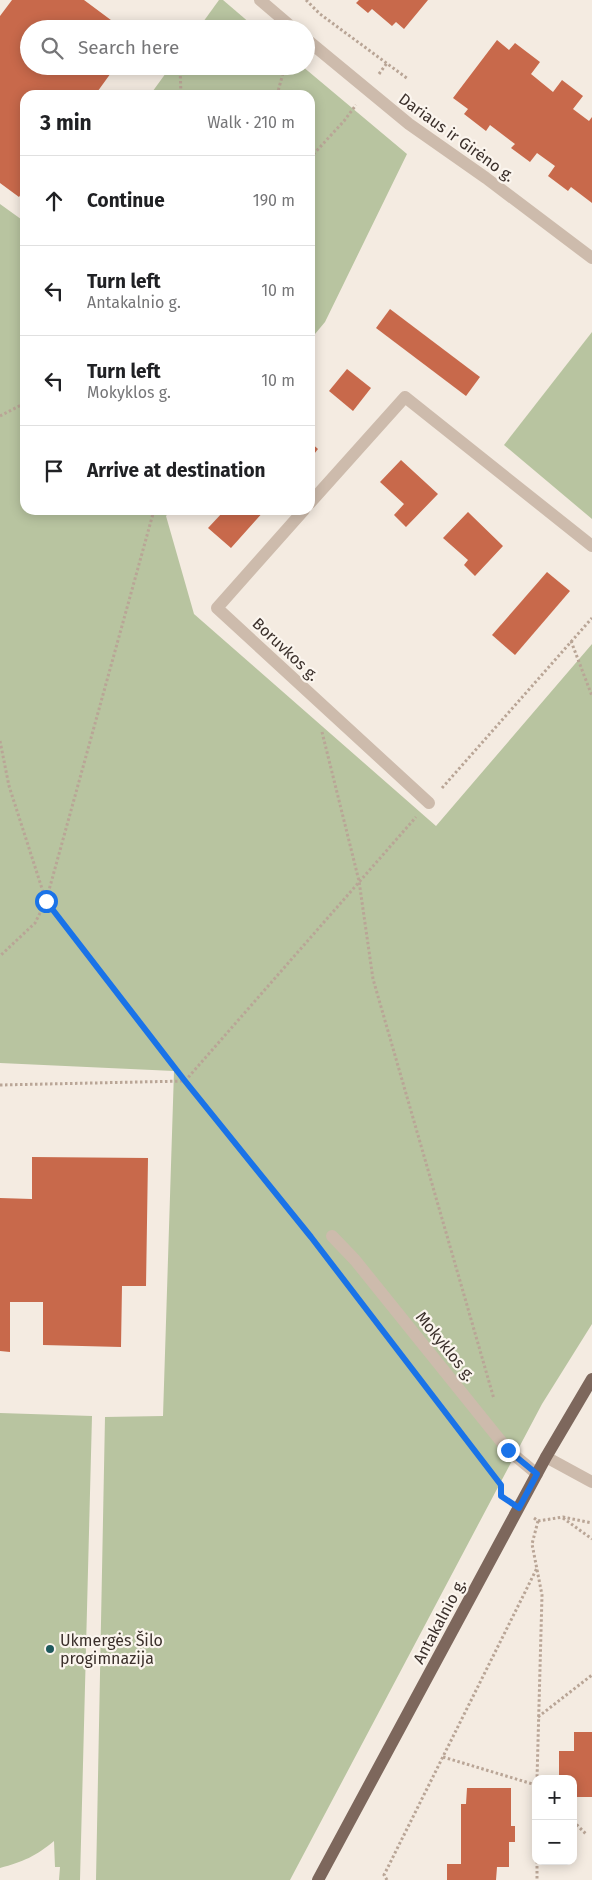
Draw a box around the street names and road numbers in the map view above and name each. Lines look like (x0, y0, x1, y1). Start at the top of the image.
street label: Dariaus ir Girėno g. (395, 89, 518, 186)
street label: Boruvkos g. (249, 614, 323, 685)
street label: Mokyklos g. (412, 1308, 479, 1385)
street label: Antakalnio g. (409, 1575, 470, 1667)

